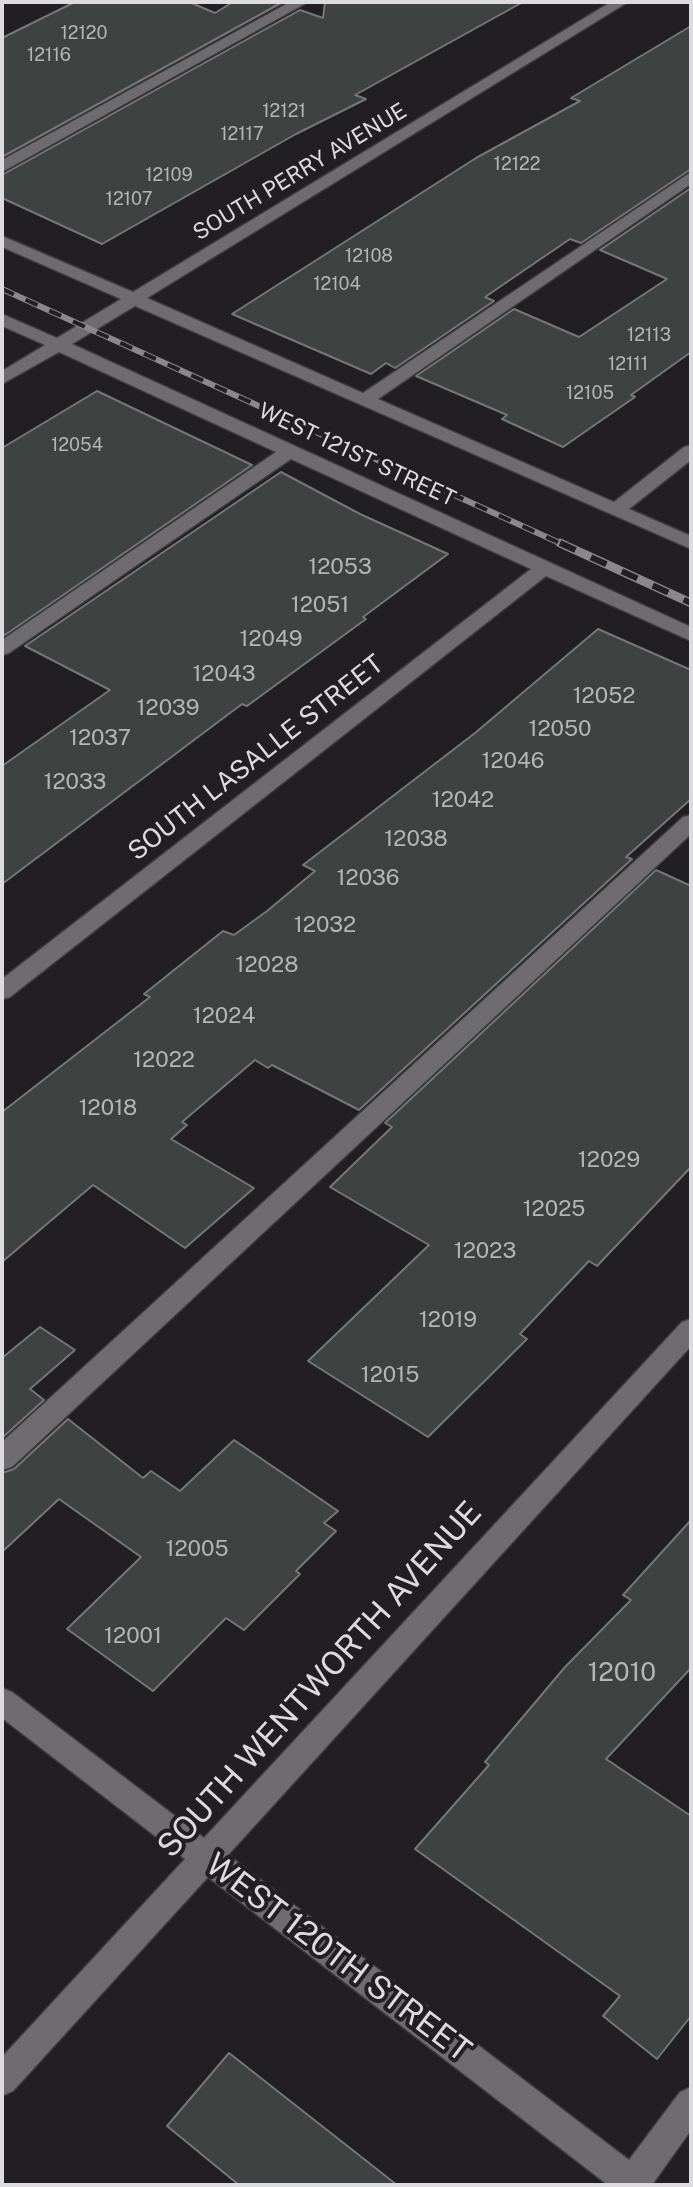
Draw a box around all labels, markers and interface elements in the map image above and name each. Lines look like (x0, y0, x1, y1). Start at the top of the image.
house number: 12120 (60, 22, 108, 44)
house number: 12116 (27, 44, 71, 66)
street label: SOUTH PERRY AVENUE (189, 98, 411, 246)
house number: 12121 (262, 100, 306, 122)
house number: 12117 (220, 123, 264, 145)
house number: 12122 (494, 153, 540, 175)
house number: 12109 (145, 164, 193, 186)
house number: 12107 (106, 188, 152, 210)
house number: 12108 (345, 245, 393, 267)
house number: 12104 (313, 273, 361, 295)
house number: 12113 (627, 324, 671, 346)
house number: 12111 (608, 353, 648, 375)
house number: 12105 (566, 382, 614, 404)
street label: WEST 121ST STREET (254, 398, 460, 512)
house number: 12054 (51, 434, 103, 456)
house number: 12053 (308, 554, 372, 580)
house number: 12051 (291, 592, 349, 618)
house number: 12049 (239, 626, 303, 652)
street label: SOUTH LASALLE STREET (122, 649, 390, 867)
house number: 12043 (192, 661, 256, 687)
house number: 12052 (573, 683, 635, 709)
house number: 12039 (137, 695, 199, 721)
house number: 12050 (528, 716, 592, 742)
house number: 12037 (69, 725, 131, 751)
house number: 12046 (481, 748, 545, 774)
house number: 12033 (44, 769, 106, 795)
house number: 12042 (432, 787, 494, 813)
house number: 12038 (384, 826, 448, 852)
house number: 12036 (337, 865, 399, 891)
house number: 12032 (294, 912, 356, 938)
house number: 12028 (236, 952, 298, 978)
house number: 12024 (193, 1003, 255, 1029)
house number: 12022 (133, 1047, 195, 1073)
house number: 12018 (79, 1095, 137, 1121)
house number: 12029 (578, 1147, 640, 1173)
house number: 12025 (523, 1196, 585, 1222)
house number: 12023 (454, 1238, 516, 1264)
house number: 12019 (419, 1307, 477, 1333)
house number: 12015 (361, 1362, 419, 1388)
street label: SOUTH WENTWORTH AVENUE (150, 1494, 490, 1866)
house number: 12005 (166, 1536, 228, 1562)
house number: 12001 (104, 1623, 162, 1649)
house number: 12010 (588, 1657, 656, 1689)
street label: WEST 120TH STREET (198, 1846, 478, 2070)

